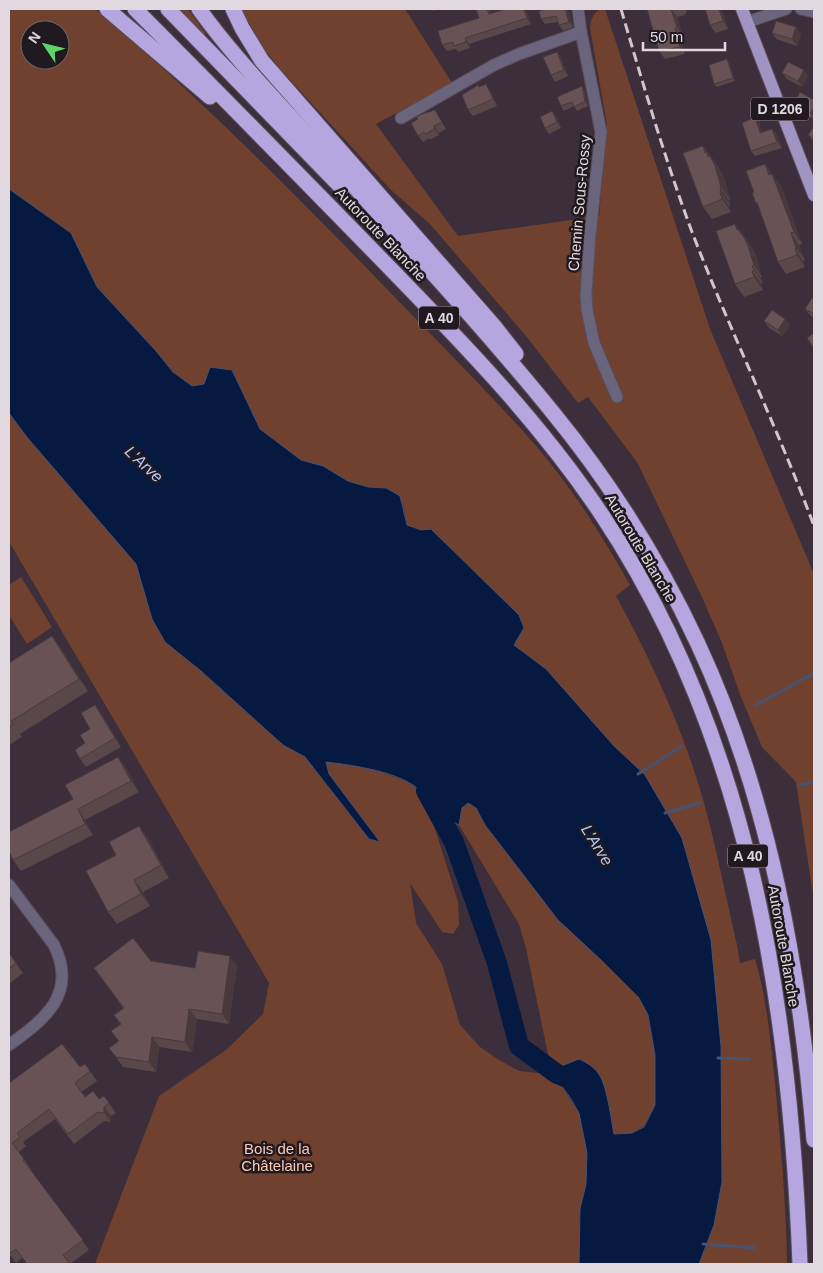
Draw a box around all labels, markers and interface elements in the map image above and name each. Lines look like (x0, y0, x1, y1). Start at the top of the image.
north arrow (20, 20, 70, 70)
scale bar (643, 20, 726, 52)
text: 50 m (650, 28, 683, 45)
text: N (25, 29, 44, 46)
road number: D 1206 (751, 98, 809, 120)
street label: Chemin Sous-Rossy (565, 134, 593, 272)
street label: Autoroute Blanche (332, 184, 430, 284)
road number: A 40 (419, 306, 459, 330)
water label: L'Arve (122, 442, 166, 486)
street label: Autoroute Blanche (602, 491, 680, 605)
water label: L'Arve (578, 821, 616, 869)
road number: A 40 (728, 844, 768, 868)
street label: Autoroute Blanche (765, 884, 803, 1008)
park label: Bois de la Châtelaine (241, 1140, 313, 1174)

